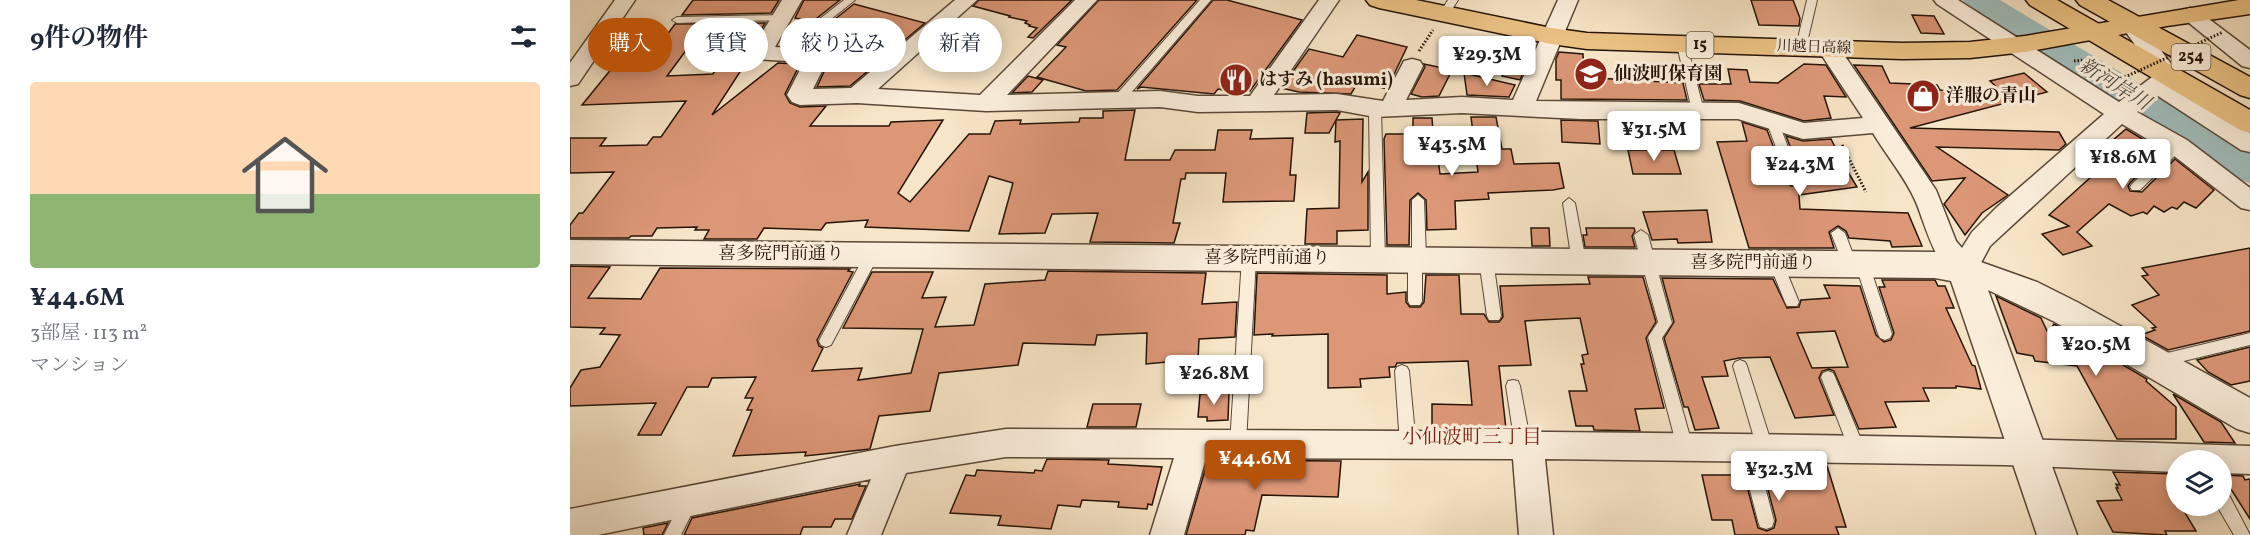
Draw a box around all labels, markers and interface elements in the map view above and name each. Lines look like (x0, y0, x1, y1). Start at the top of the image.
chip: 購入 (588, 18, 672, 72)
chip: 賃貸 (684, 18, 768, 72)
chip: 絞り込み (780, 18, 906, 72)
chip: 新着 (918, 18, 1002, 72)
icon: filters (507, 20, 540, 53)
text: 9件の物件 (30, 21, 148, 57)
road number: 15 (1686, 32, 1714, 58)
pin: ¥29.3M (1438, 36, 1536, 87)
street label: 川越日高線 (1776, 36, 1852, 60)
text: ¥29.3M (1453, 41, 1521, 69)
road number: 254 (2172, 44, 2210, 70)
water label: 新河岸川 (2073, 52, 2157, 119)
school or university icon: 仙波町保育園 (1573, 56, 1609, 92)
restaurant icon: はすみ (hasumi) (1218, 62, 1254, 98)
place label: 仙波町保育園 (1614, 62, 1722, 87)
place label: はすみ (hasumi) (1259, 68, 1393, 93)
shop icon: 洋服の青山 (1905, 78, 1941, 114)
place label: 洋服の青山 (1946, 84, 2036, 109)
pin: ¥31.5M (1605, 111, 1703, 162)
text: ¥31.5M (1621, 116, 1687, 144)
icon: home (231, 121, 339, 229)
pin: ¥43.5M (1403, 126, 1501, 177)
text: ¥43.5M (1418, 131, 1486, 159)
pin: ¥18.6M (2074, 139, 2172, 190)
text: ¥18.6M (2089, 144, 2157, 172)
pin: ¥24.3M (1751, 146, 1849, 197)
text: ¥24.3M (1765, 151, 1835, 179)
street label: 喜多院門前通り (718, 242, 844, 267)
street label: 喜多院門前通り (1204, 246, 1330, 271)
street label: 喜多院門前通り (1690, 251, 1816, 276)
text: ¥44.6M (30, 280, 125, 316)
text: 3部屋 · 113 m² (30, 320, 147, 348)
pin: ¥20.5M (2047, 326, 2145, 377)
text: ¥20.5M (2061, 331, 2131, 359)
text: マンション (30, 352, 129, 380)
pin: ¥26.8M (1165, 355, 1263, 406)
text: ¥26.8M (1179, 360, 1249, 388)
district label: 小仙波町三丁目 (1402, 424, 1542, 452)
pin: ¥44.6M (1206, 440, 1304, 491)
text: ¥44.6M (1219, 445, 1291, 473)
map controls (2166, 450, 2232, 516)
button: layers (2166, 450, 2232, 516)
pin: ¥32.3M (1730, 451, 1828, 502)
text: ¥32.3M (1745, 456, 1813, 484)

